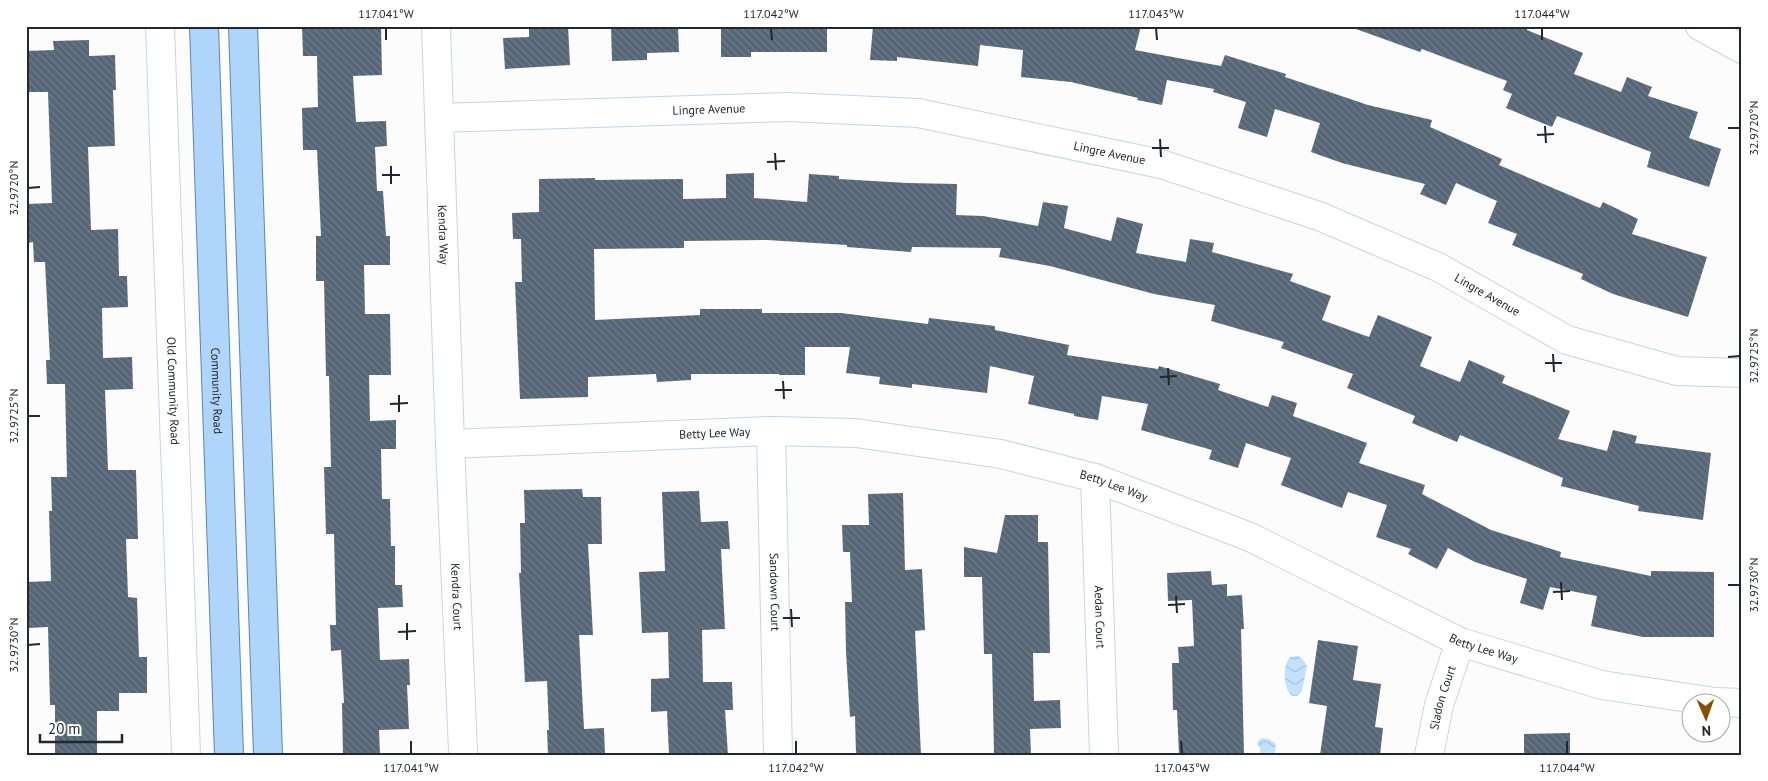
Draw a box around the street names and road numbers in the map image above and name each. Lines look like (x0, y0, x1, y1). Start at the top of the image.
street label: Lingre Avenue (672, 100, 746, 118)
street label: Lingre Avenue (1072, 138, 1147, 168)
street label: Kendra Way (435, 205, 452, 265)
street label: Lingre Avenue (1452, 270, 1523, 319)
street label: Old Community Road (164, 337, 183, 445)
street label: Community Road (208, 347, 226, 434)
street label: Betty Lee Way (679, 424, 751, 442)
street label: Betty Lee Way (1078, 466, 1150, 505)
street label: Sandown Court (767, 553, 783, 631)
street label: Kendra Court (448, 563, 466, 630)
street label: Aedan Court (1091, 585, 1109, 649)
street label: Betty Lee Way (1447, 630, 1520, 666)
street label: Sladon Court (1426, 663, 1459, 731)

